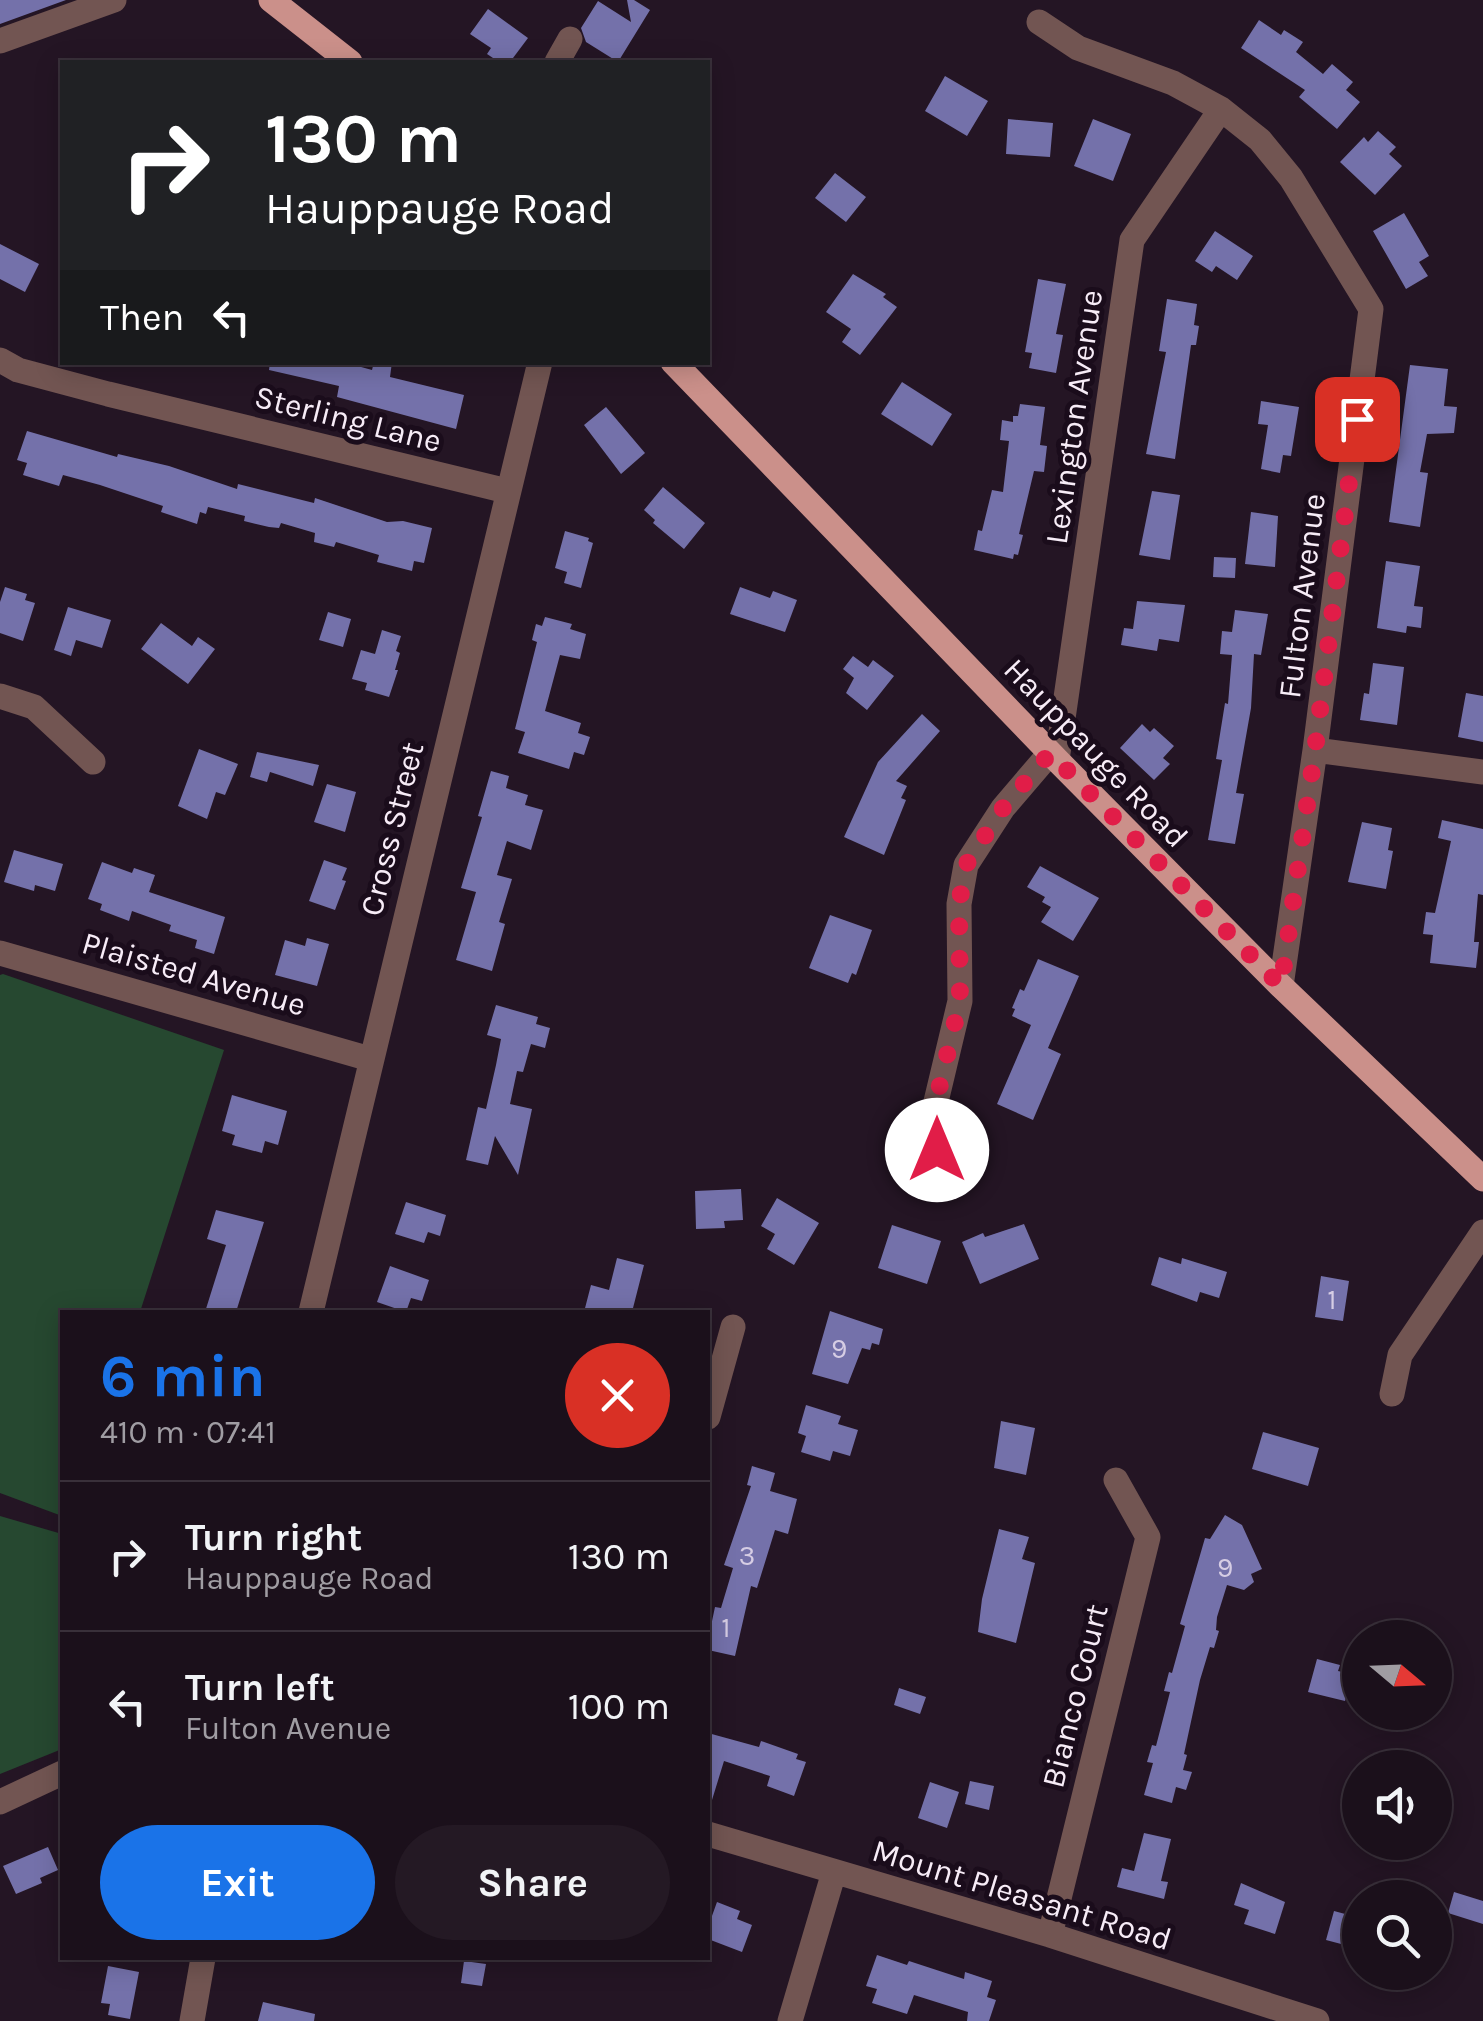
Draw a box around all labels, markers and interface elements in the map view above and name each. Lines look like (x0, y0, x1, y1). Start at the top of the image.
text: 130 m (265, 98, 462, 180)
icon: right (100, 100, 230, 230)
text: Hauppauge Road (265, 182, 615, 234)
street label: Lexington Avenue (1038, 287, 1110, 547)
icon: left (204, 290, 259, 345)
text: Then (100, 295, 184, 340)
pin (1315, 377, 1400, 462)
street label: Sterling Lane (251, 378, 445, 460)
icon: arrive (1330, 392, 1385, 447)
street label: Fulton Avenue (1271, 491, 1333, 701)
street label: Hauppauge Road (996, 651, 1196, 855)
street label: Cross Street (353, 738, 431, 920)
street label: Plaisted Avenue (78, 924, 310, 1024)
position arrow (885, 1098, 989, 1202)
house number: 1 (1327, 1283, 1337, 1316)
house number: 9 (831, 1332, 847, 1365)
text: 6 min (100, 1341, 266, 1411)
button: close (565, 1343, 670, 1448)
text: 410 m · 07:41 (100, 1414, 276, 1451)
text: Turn right (185, 1515, 362, 1560)
icon: right (100, 1529, 155, 1584)
text: 130 m (568, 1534, 670, 1579)
house number: 3 (739, 1539, 755, 1572)
house number: 9 (1217, 1551, 1233, 1584)
text: Hauppauge Road (185, 1560, 434, 1597)
street label: Bianco Court (1034, 1600, 1116, 1792)
house number: 1 (721, 1611, 731, 1644)
north arrow (1342, 1620, 1452, 1730)
map controls (1342, 1620, 1452, 1990)
text: Turn left (185, 1665, 335, 1710)
icon: left (100, 1679, 155, 1734)
text: 100 m (568, 1684, 670, 1729)
text: Fulton Avenue (185, 1710, 391, 1747)
button: sound (1342, 1750, 1452, 1860)
button: Exit (100, 1825, 375, 1940)
button: Share (395, 1825, 670, 1940)
street label: Mount Pleasant Road (868, 1832, 1176, 1958)
button: search (1342, 1880, 1452, 1990)

